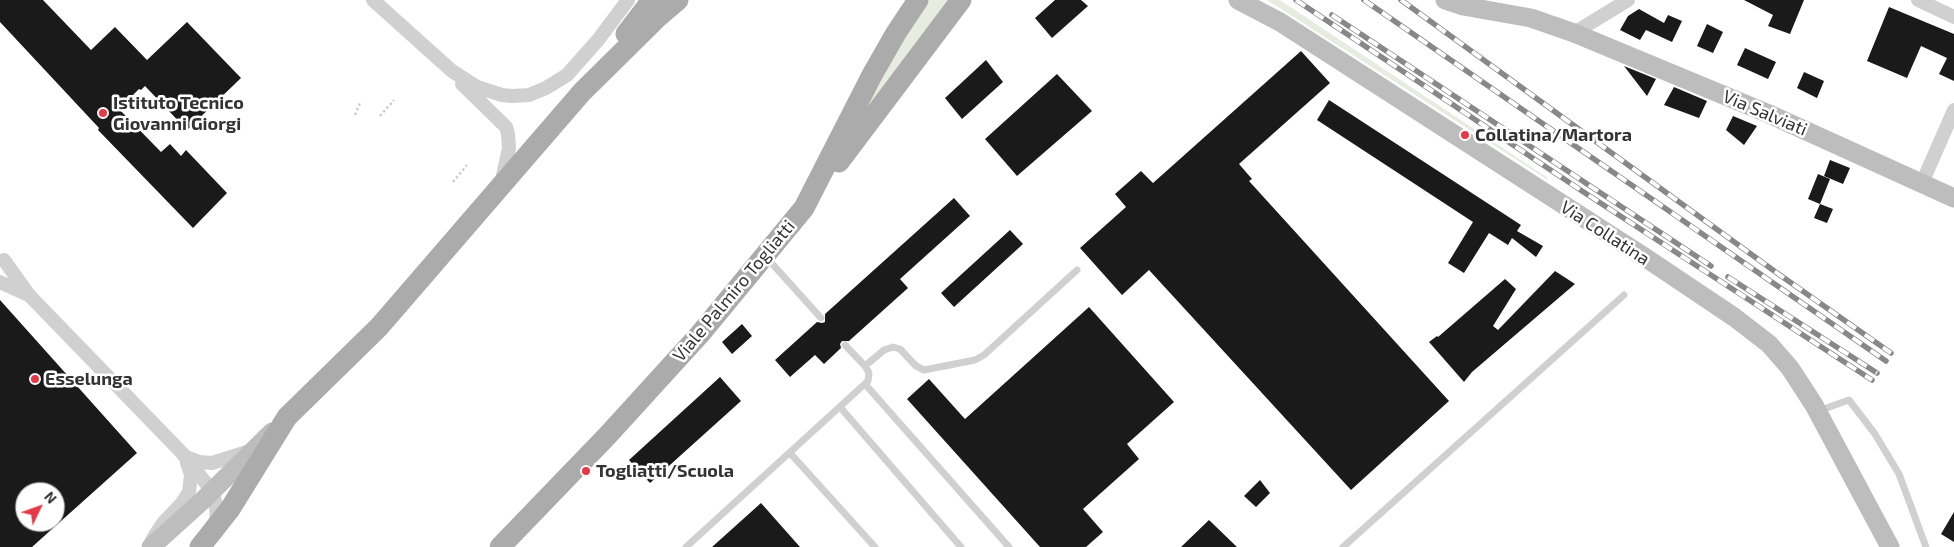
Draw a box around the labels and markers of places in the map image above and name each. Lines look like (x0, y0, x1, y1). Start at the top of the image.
place label: Istituto Tecnico Giovanni Giorgi (113, 92, 244, 134)
marker: Istituto Tecnico Giovanni Giorgi (97, 107, 109, 119)
place label: Collatina/Martora (1475, 124, 1632, 146)
marker: Collatina/Martora (1459, 129, 1471, 141)
place label: Esselunga (45, 368, 133, 390)
marker: Esselunga (29, 373, 41, 385)
place label: Togliatti/Scuola (596, 460, 734, 482)
marker: Togliatti/Scuola (580, 465, 592, 477)

